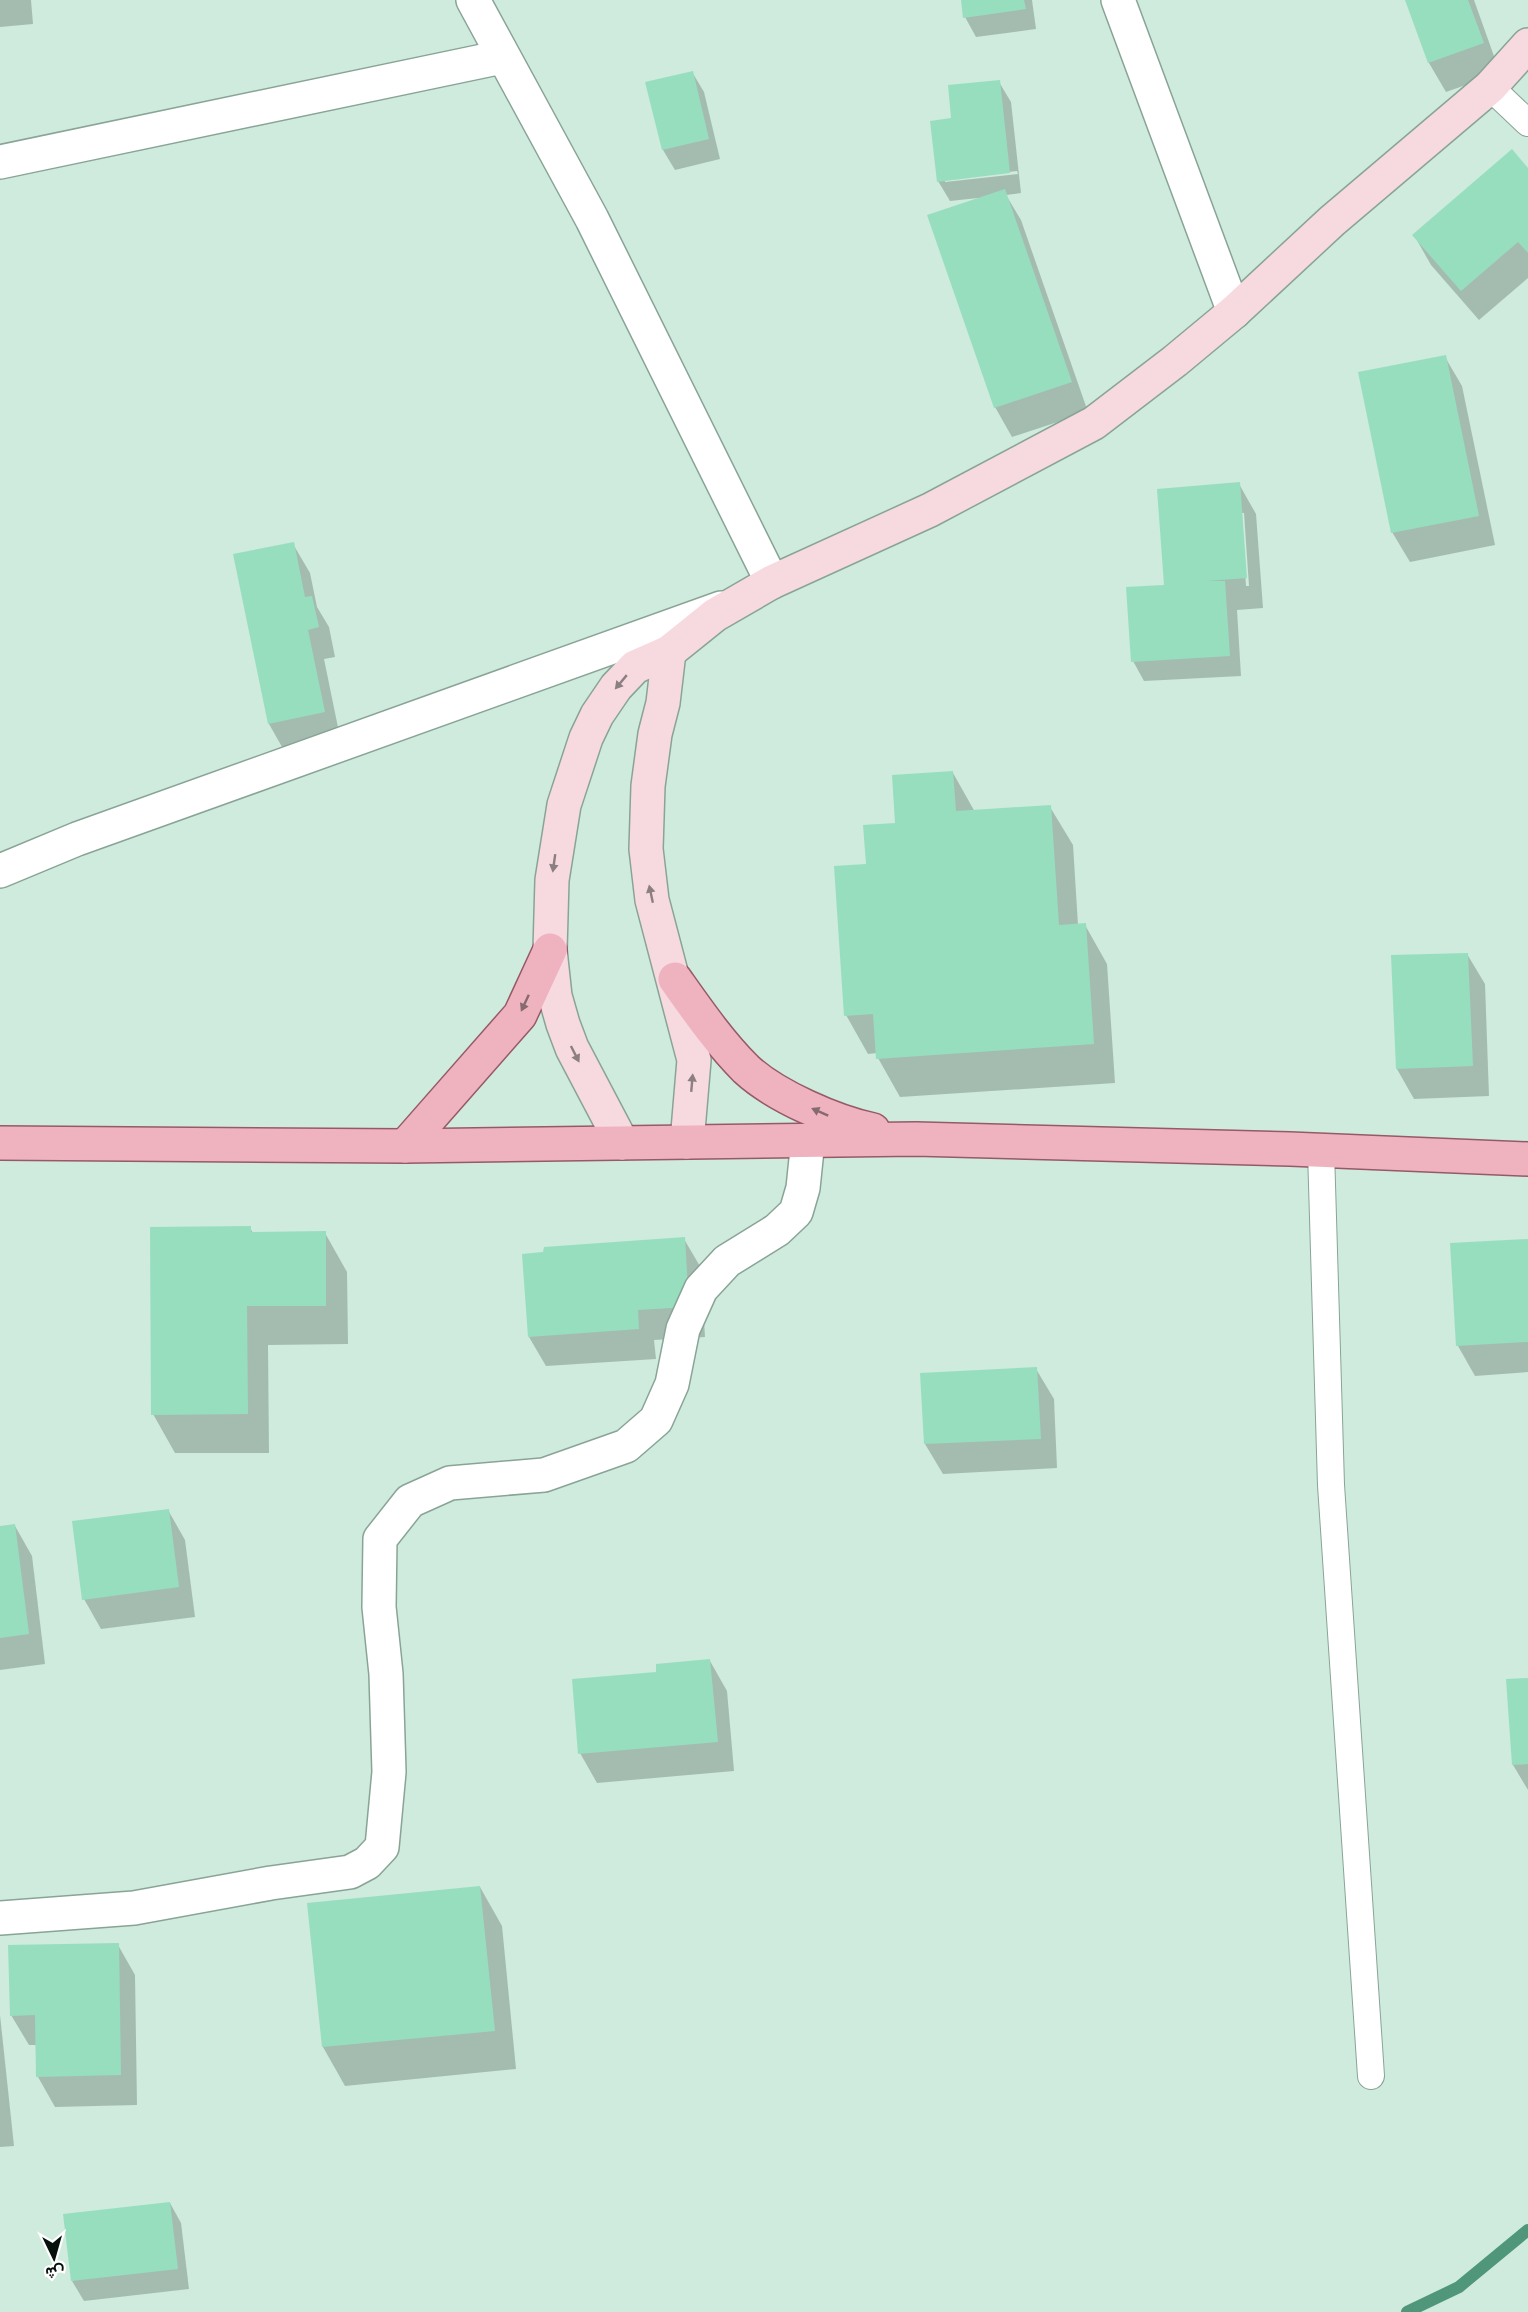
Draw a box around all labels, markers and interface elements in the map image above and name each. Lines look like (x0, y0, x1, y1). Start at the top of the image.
one-way arrow (614, 674, 627, 690)
one-way arrow (550, 854, 559, 873)
one-way arrow (646, 885, 656, 903)
one-way arrow (521, 995, 530, 1012)
one-way arrow (571, 1045, 580, 1062)
one-way arrow (687, 1074, 697, 1093)
one-way arrow (811, 1106, 829, 1116)
north arrow (24, 2228, 84, 2288)
text: ش (45, 2262, 66, 2284)

